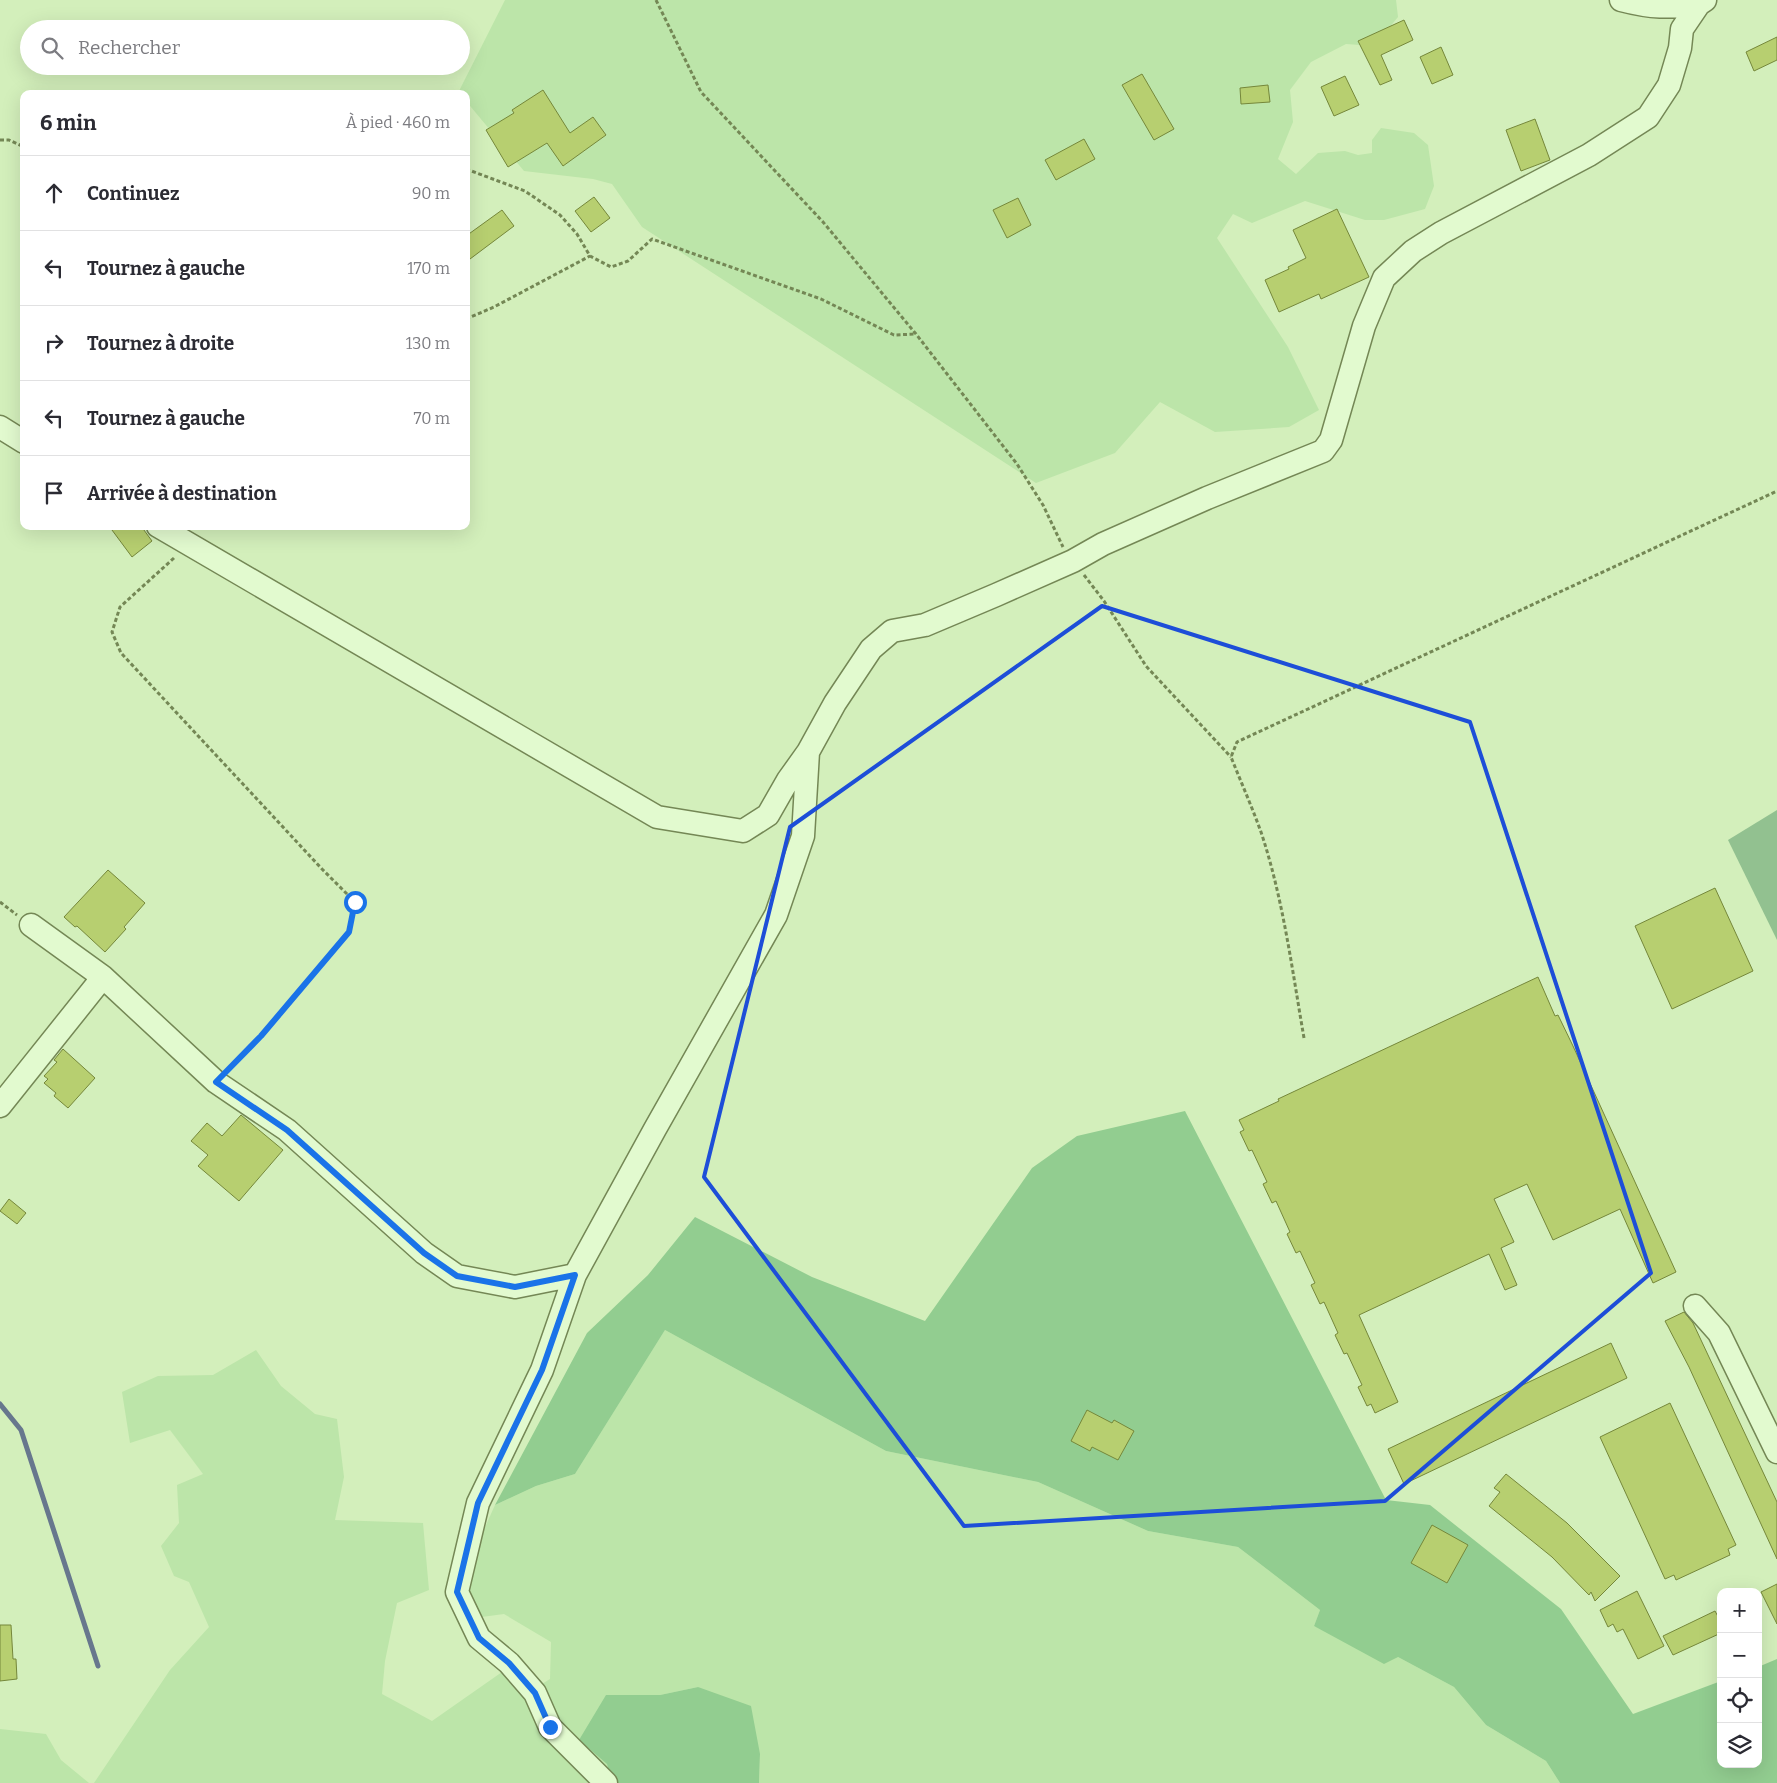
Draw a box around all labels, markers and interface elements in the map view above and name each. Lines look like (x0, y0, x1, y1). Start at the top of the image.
search box (20, 20, 470, 75)
icon: search (38, 34, 66, 62)
text: Rechercher (78, 36, 180, 59)
text: 6 min (40, 110, 96, 136)
text: À pied · 460 m (346, 113, 450, 132)
icon: ahead (40, 179, 68, 207)
text: Continuez (87, 182, 180, 205)
text: 90 m (412, 184, 450, 203)
icon: left (40, 254, 68, 282)
text: Tournez à gauche (87, 257, 245, 280)
text: 170 m (407, 259, 450, 278)
icon: right (40, 329, 68, 357)
text: Tournez à droite (87, 332, 234, 355)
text: 130 m (406, 334, 450, 353)
icon: left (40, 404, 68, 432)
text: Tournez à gauche (87, 407, 245, 430)
text: 70 m (414, 409, 450, 428)
icon: arrive (40, 479, 68, 507)
text: Arrivée à destination (87, 482, 277, 505)
route start (344, 891, 367, 914)
map controls (1717, 1588, 1762, 1768)
button: + (1717, 1588, 1762, 1633)
button: − (1717, 1633, 1762, 1678)
button: locate (1717, 1678, 1762, 1723)
route end (539, 1716, 562, 1739)
button: layers (1717, 1723, 1762, 1768)

